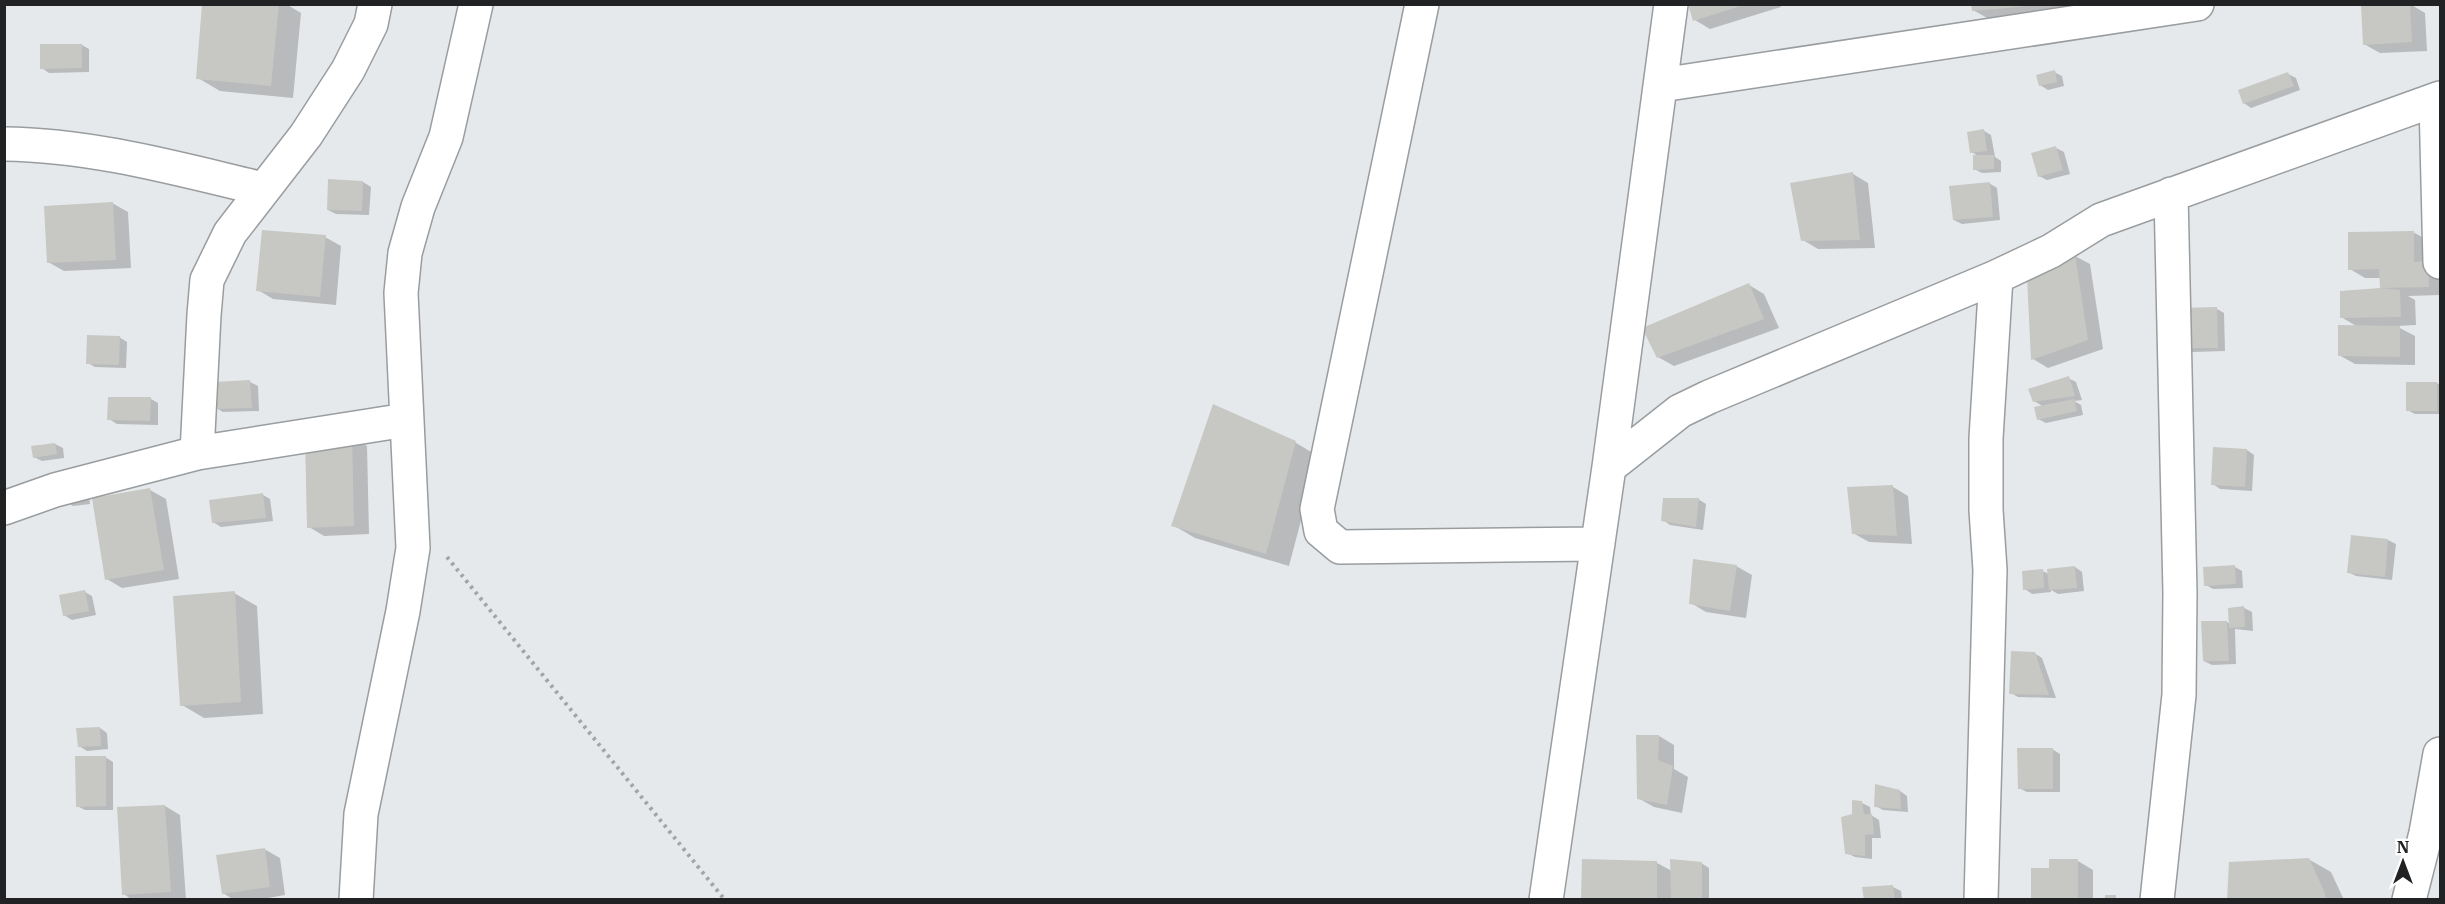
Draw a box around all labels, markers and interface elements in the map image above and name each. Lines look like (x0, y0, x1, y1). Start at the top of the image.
north arrow (2373, 832, 2433, 892)
text: N (2397, 837, 2409, 857)

